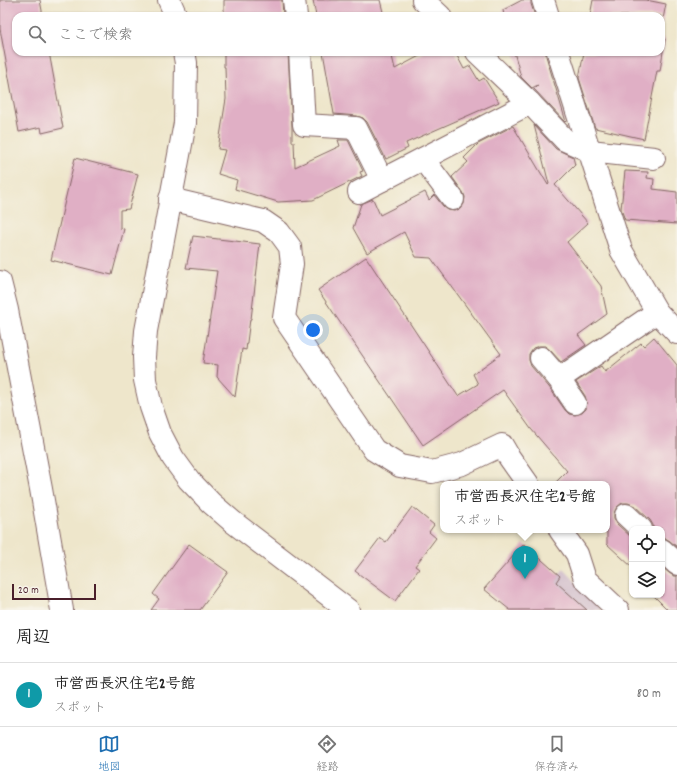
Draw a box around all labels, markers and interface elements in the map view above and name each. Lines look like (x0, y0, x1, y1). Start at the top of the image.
search box (12, 12, 665, 56)
icon: search (26, 23, 48, 45)
text: ここで検索 (58, 25, 133, 47)
your location (303, 320, 323, 340)
popup (440, 481, 610, 533)
text: 市営西長沢住宅2号館 (454, 487, 596, 509)
text: スポット (454, 512, 506, 531)
map controls (629, 526, 665, 598)
button: locate (629, 526, 665, 562)
pin: 1 (512, 546, 538, 579)
button: layers (629, 562, 665, 598)
scale bar (12, 582, 96, 601)
text: 20 m (18, 583, 39, 599)
text: 周辺 (16, 627, 50, 651)
text: 市営西長沢住宅2号館 (54, 674, 196, 696)
text: 1 (28, 685, 30, 704)
text: 80 m (637, 685, 661, 704)
text: スポット (54, 699, 106, 718)
tab: 地図 (98, 733, 120, 776)
tab: 経路 (316, 733, 338, 776)
tab: 保存済み (535, 733, 579, 776)

